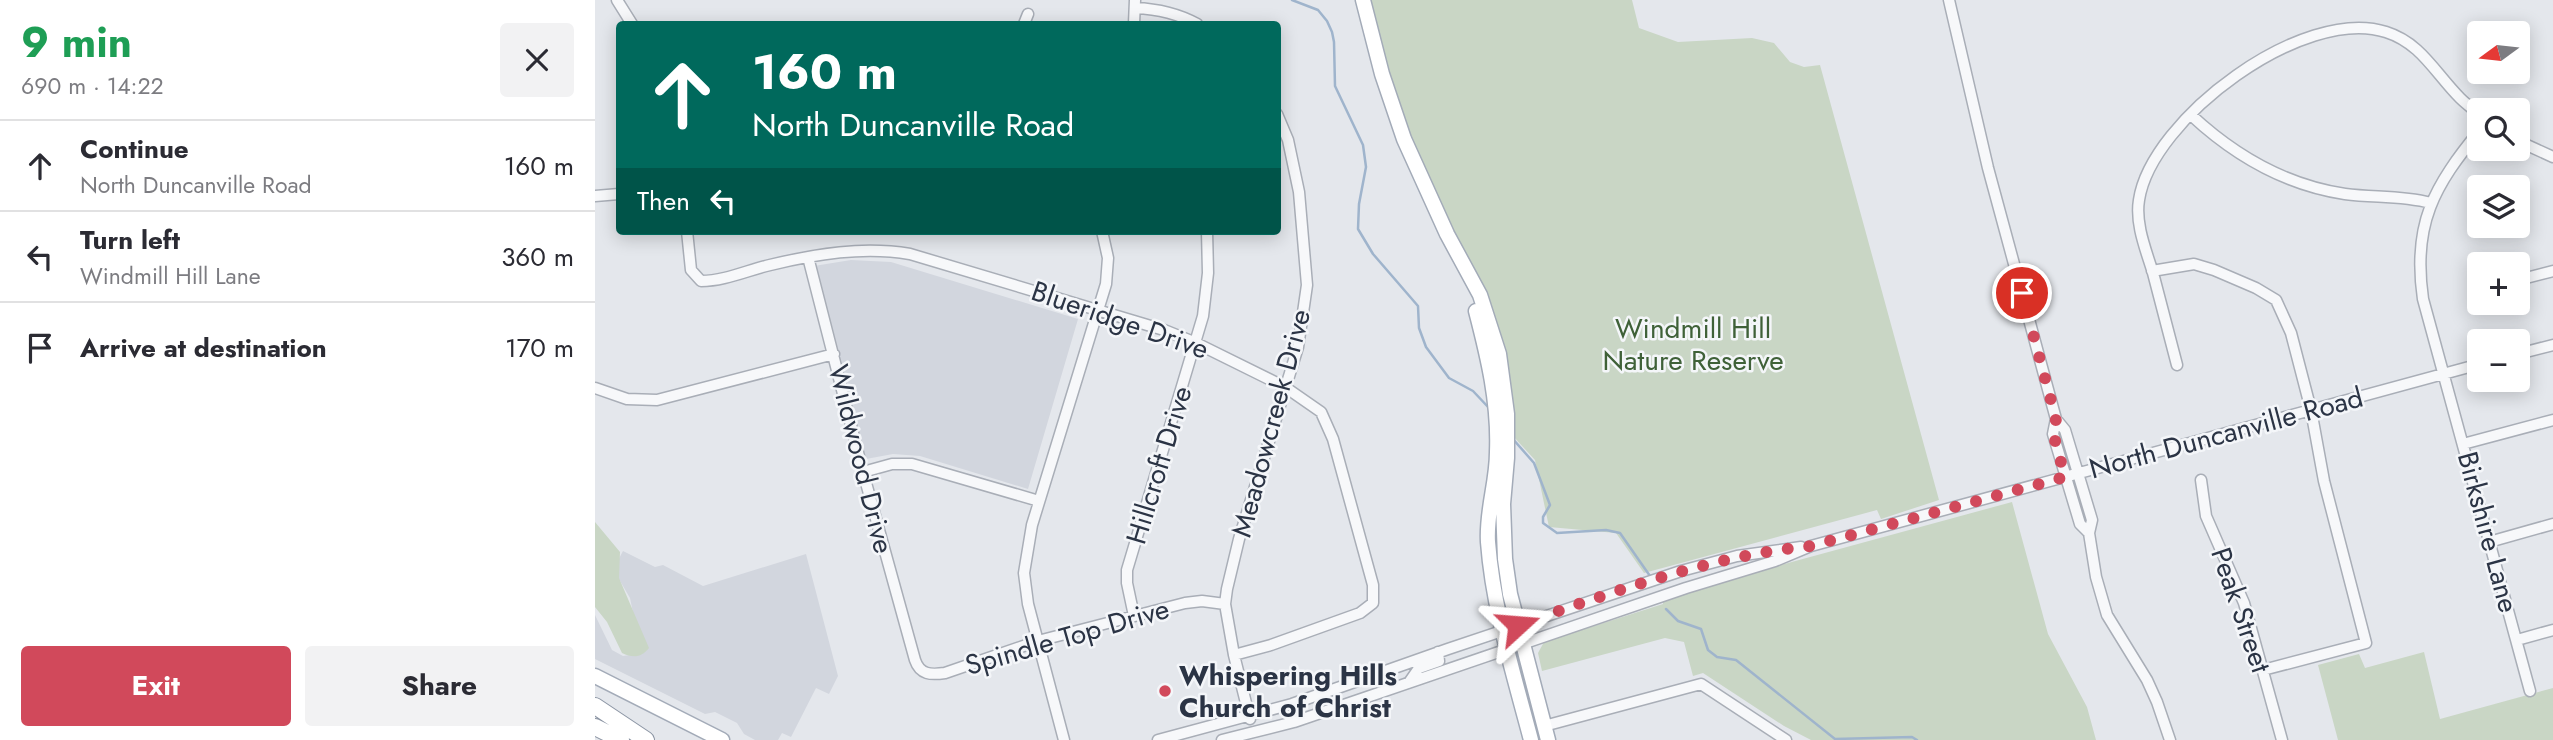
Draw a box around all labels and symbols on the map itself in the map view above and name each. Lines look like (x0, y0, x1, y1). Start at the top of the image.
north arrow (2467, 21, 2531, 84)
pin (1992, 263, 2052, 323)
street label: Blueridge Drive (1026, 270, 1214, 370)
street label: Meadowcreek Drive (1221, 304, 1321, 542)
park label: Windmill Hill Nature Reserve (1602, 308, 1784, 381)
street label: Wildwood Drive (818, 360, 904, 558)
street label: North Duncanville Road (2085, 377, 2367, 489)
street label: Hillcroft Drive (1116, 381, 1202, 549)
street label: Birkshire Lane (2447, 447, 2529, 617)
street label: Peak Street (2200, 542, 2282, 678)
street label: Spindle Top Drive (960, 588, 1174, 686)
position arrow (1481, 588, 1555, 662)
place label: Whispering Hills Church of Christ (1179, 655, 1397, 728)
marker: Whispering Hills Church of Christ (1157, 683, 1173, 699)

